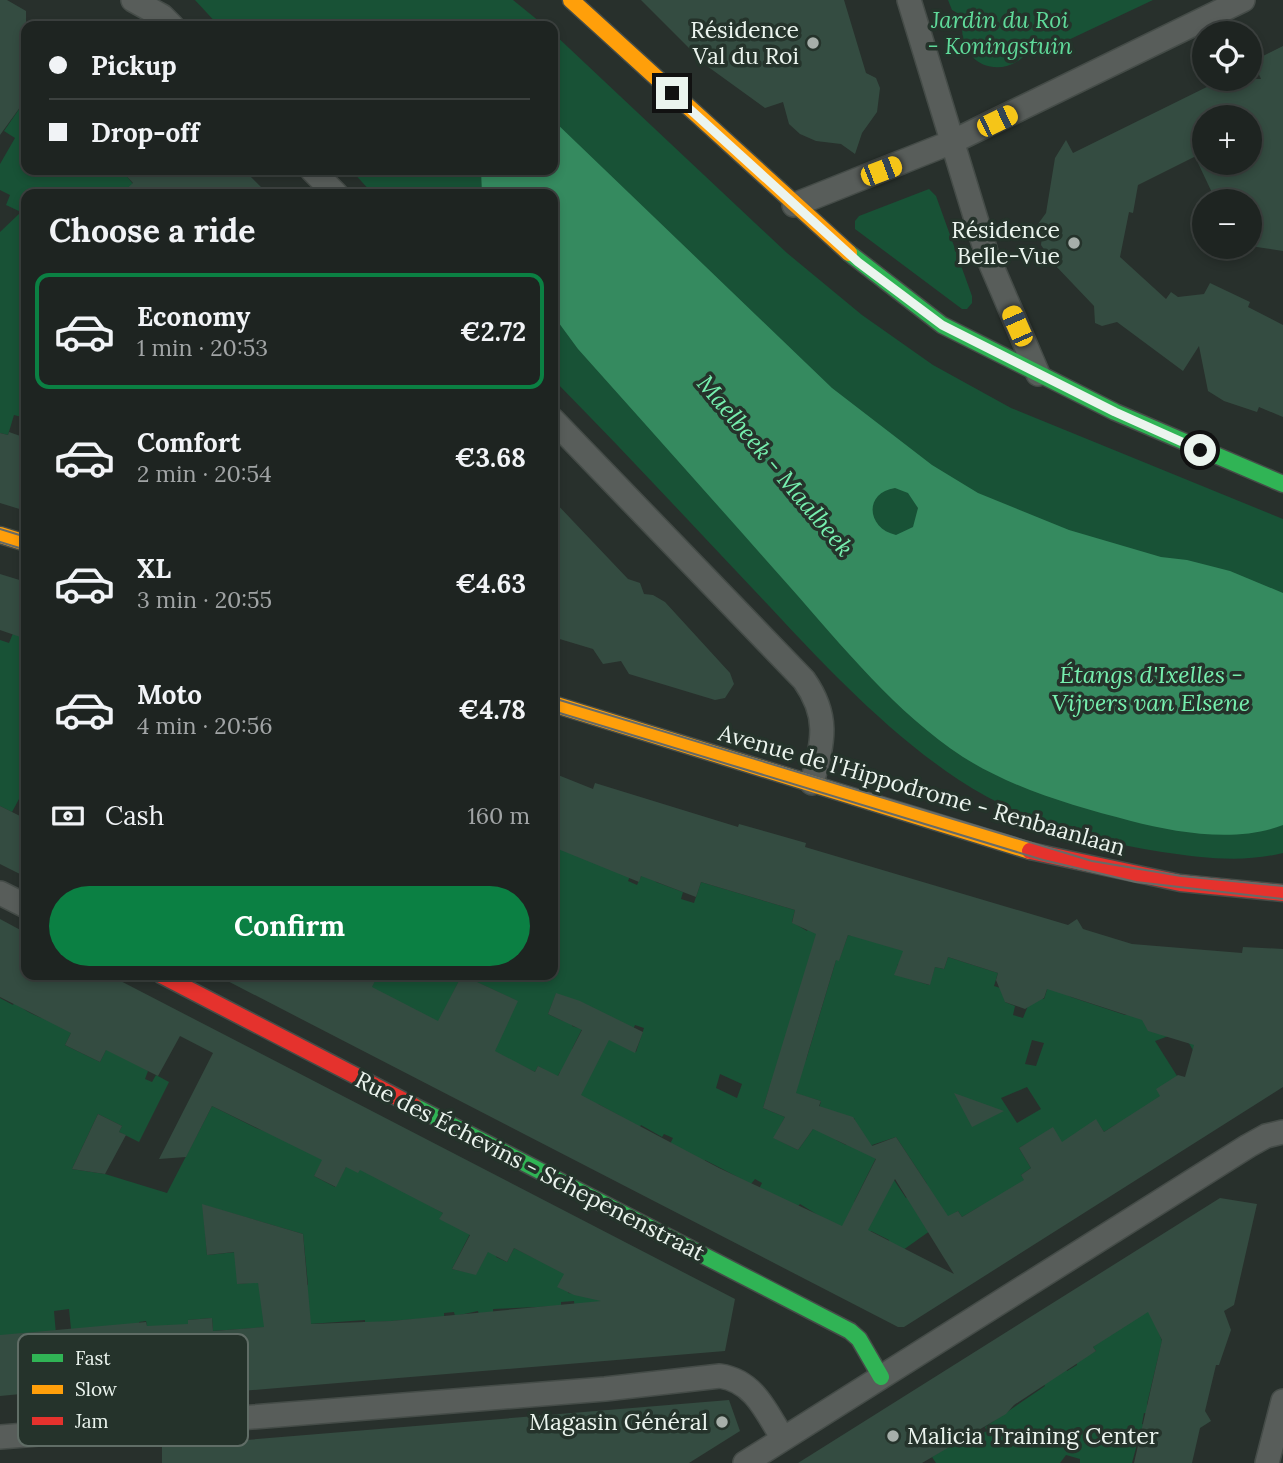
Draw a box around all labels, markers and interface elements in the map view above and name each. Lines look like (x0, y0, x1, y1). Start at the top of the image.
park label: Jardin du Roi - Koningstuin (927, 5, 1073, 60)
place label: Résidence Val du Roi (690, 15, 799, 70)
map controls (1192, 21, 1262, 259)
button: locate (1192, 21, 1262, 91)
marker: Résidence Val du Roi (805, 35, 821, 51)
text: Pickup (91, 49, 177, 82)
route end (656, 77, 688, 109)
car (974, 102, 1021, 140)
button: + (1192, 105, 1262, 175)
text: Drop-off (91, 116, 199, 149)
car (858, 154, 905, 188)
button: − (1192, 189, 1262, 259)
text: Choose a ride (49, 210, 256, 251)
place label: Résidence Belle-Vue (951, 215, 1060, 270)
marker: Résidence Belle-Vue (1066, 235, 1082, 251)
icon: car (53, 300, 116, 363)
text: Economy (137, 300, 250, 333)
car (999, 303, 1036, 349)
text: €2.72 (460, 315, 526, 348)
text: 1 min · 20:53 (137, 333, 268, 362)
water label: Maelbeek - Maalbeek (690, 369, 860, 563)
icon: car (53, 426, 116, 489)
text: Comfort (137, 426, 241, 459)
route start (1184, 434, 1216, 466)
text: €3.68 (455, 441, 526, 474)
text: 2 min · 20:54 (137, 459, 272, 488)
icon: car (53, 552, 116, 615)
text: XL (137, 552, 171, 585)
text: €4.63 (455, 567, 526, 600)
text: 3 min · 20:55 (137, 585, 272, 614)
water label: Étangs d'Ixelles - Vijvers van Elsene (1052, 659, 1250, 718)
icon: car (53, 678, 116, 741)
text: Moto (137, 678, 202, 711)
text: €4.78 (458, 693, 526, 726)
text: 4 min · 20:56 (137, 711, 273, 740)
street label: Avenue de l'Hippodrome - Renbaanlaan (714, 717, 1129, 862)
icon: cash (49, 797, 87, 835)
text: Cash (105, 799, 164, 832)
text: 160 m (467, 801, 530, 830)
button: Confirm (49, 886, 530, 966)
street label: Rue des Échevins - Schepenenstraat (351, 1065, 710, 1267)
legend (18, 1334, 248, 1446)
text: Fast (75, 1346, 111, 1370)
text: Slow (75, 1377, 118, 1401)
place label: Magasin Général (529, 1407, 708, 1436)
text: Jam (74, 1409, 109, 1433)
marker: Magasin Général (714, 1414, 730, 1430)
place label: Malicia Training Center (907, 1421, 1159, 1450)
marker: Malicia Training Center (885, 1428, 901, 1444)

